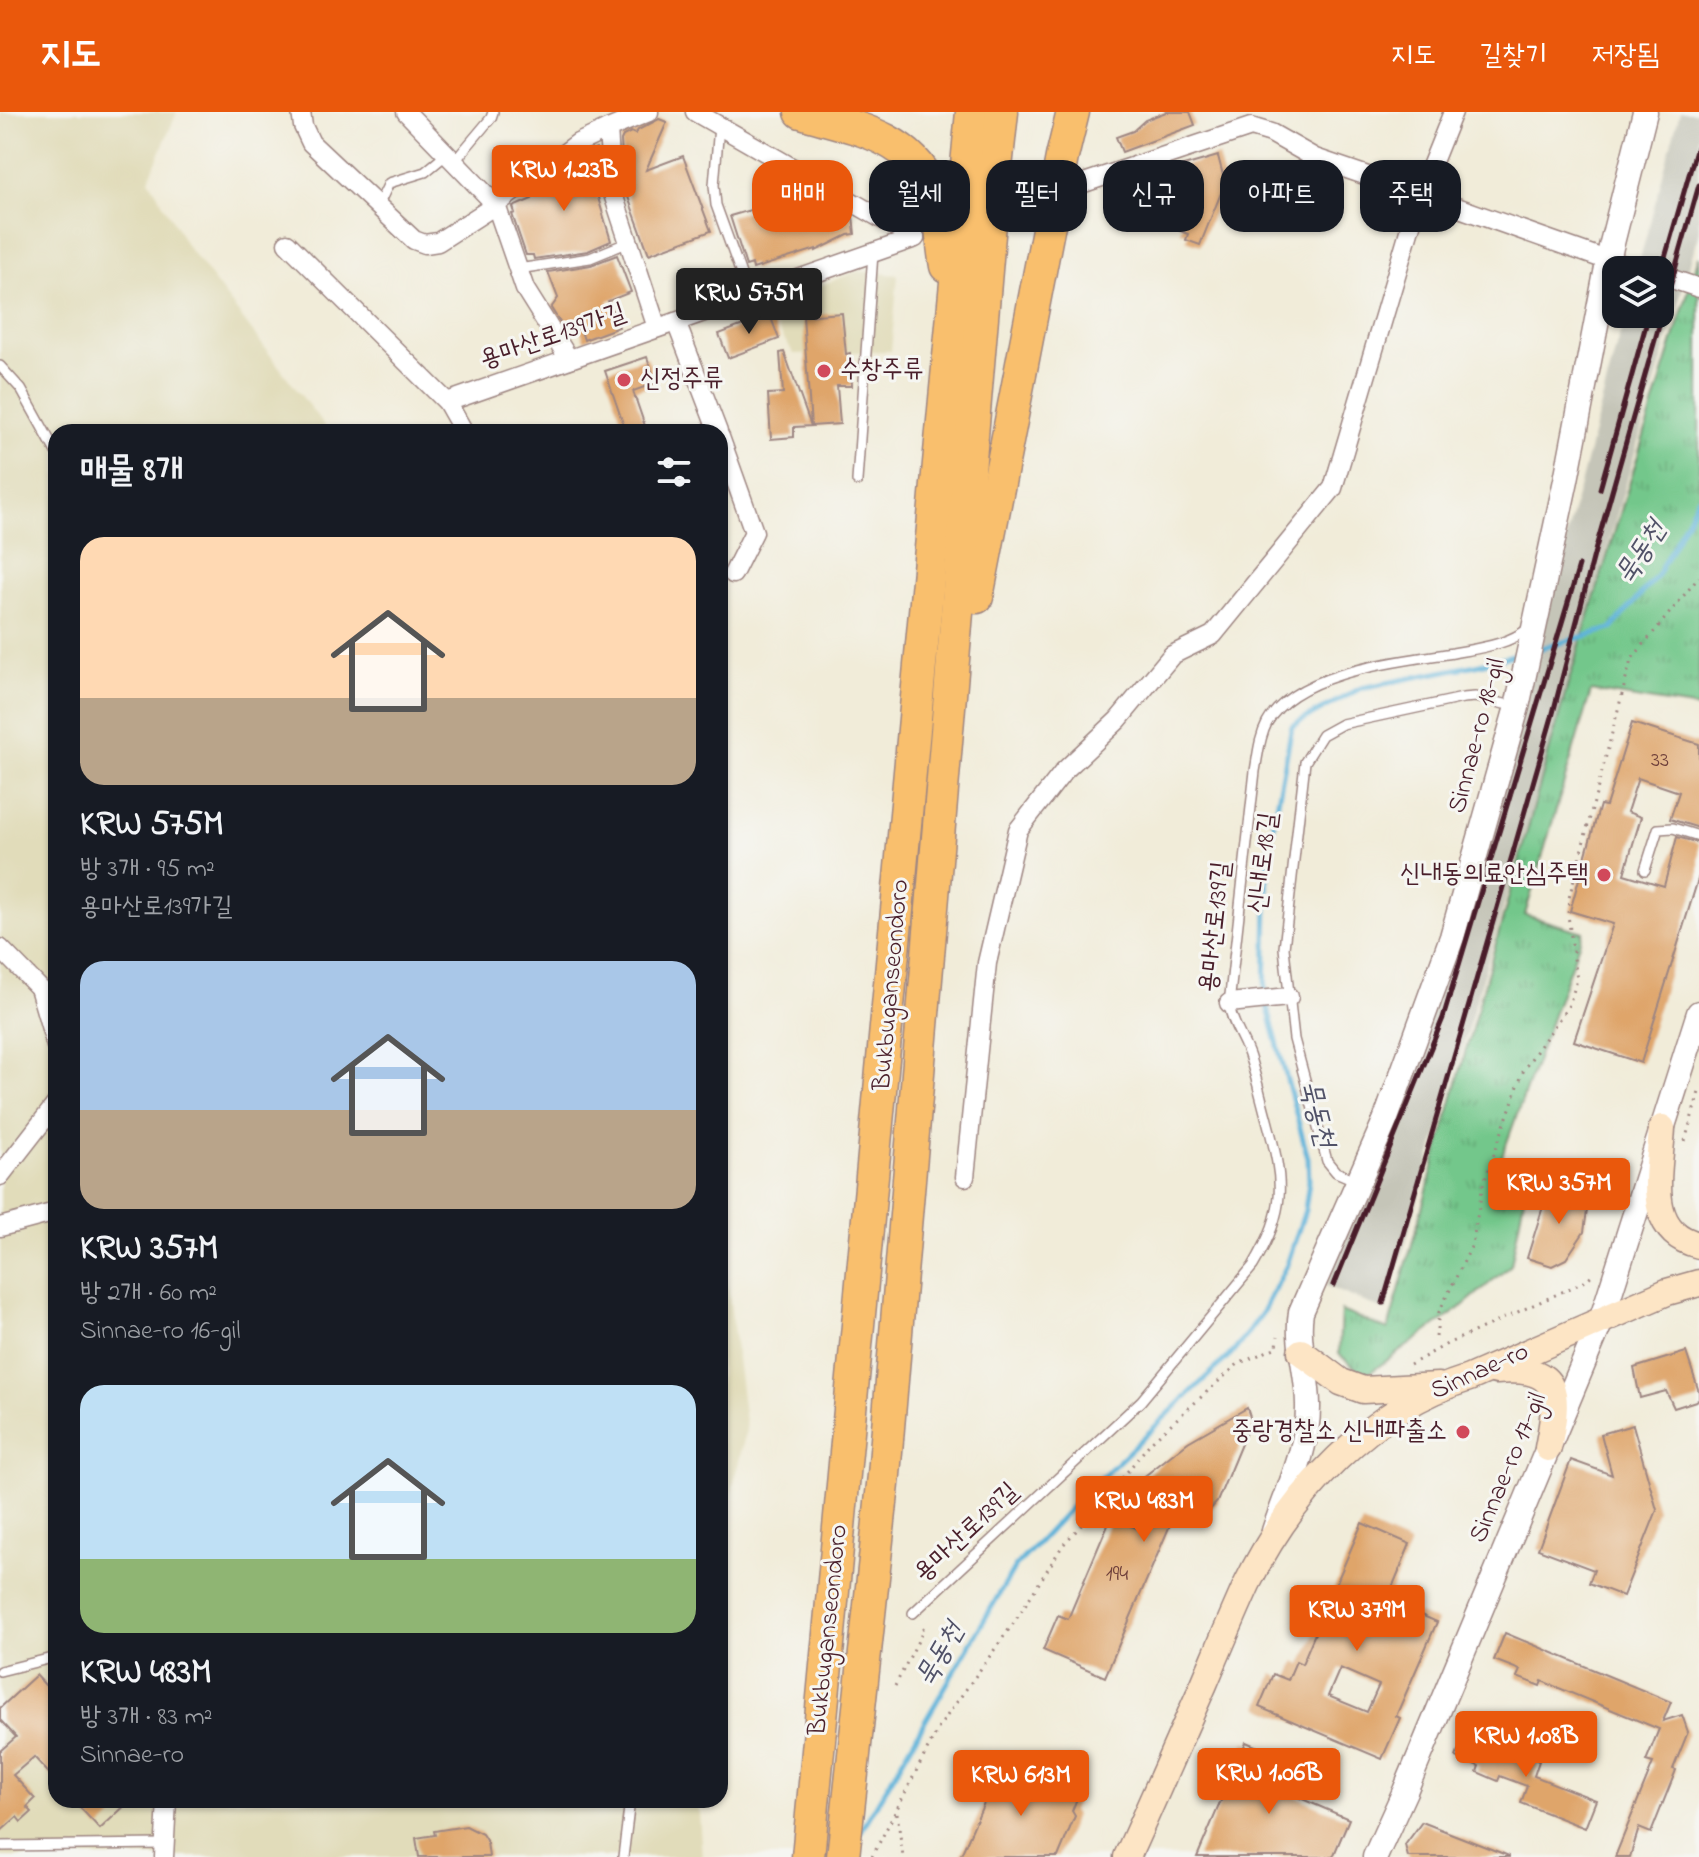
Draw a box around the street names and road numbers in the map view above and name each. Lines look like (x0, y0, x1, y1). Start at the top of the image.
street label: 용마산로139가길 (475, 294, 631, 380)
street label: Sinnae-ro 18-gil (1439, 654, 1517, 818)
street label: 신내로18길 (1239, 810, 1289, 916)
street label: 용마산로139길 (1190, 860, 1242, 994)
street label: Bukbuganseondoro (864, 878, 920, 1093)
street label: Sinnae-ro (1425, 1333, 1535, 1411)
street label: Sinnae-ro 17-gil (1460, 1387, 1558, 1549)
street label: 용마산로139길 (906, 1474, 1028, 1592)
street label: Bukbuganseondoro (799, 1523, 859, 1738)

